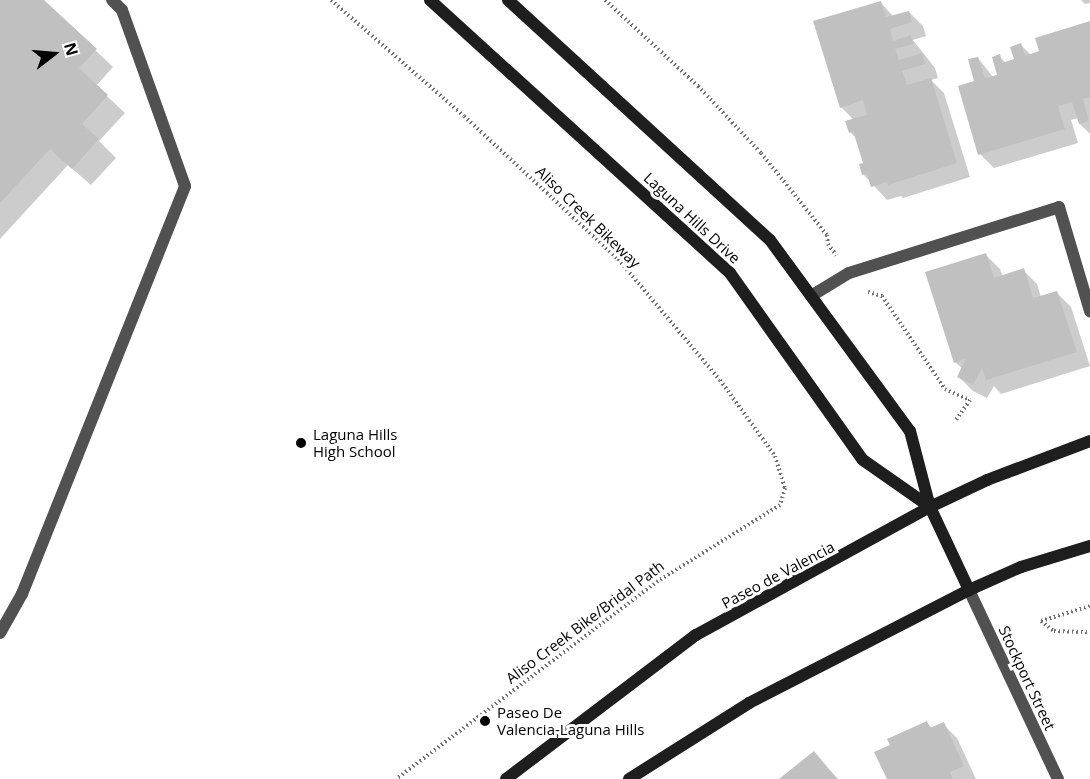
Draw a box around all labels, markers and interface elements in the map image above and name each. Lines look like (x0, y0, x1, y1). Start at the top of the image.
north arrow (24, 24, 84, 84)
text: N (59, 40, 84, 58)
street label: Aliso Creek Bikeway (532, 162, 644, 272)
street label: Laguna Hills Drive (640, 169, 744, 267)
place label: Laguna Hills High School (313, 425, 398, 460)
marker: Laguna Hills High School (294, 436, 308, 450)
street label: Paseo de Valencia (718, 538, 838, 612)
street label: Aliso Creek Bike/Bridal Path (502, 557, 668, 687)
street label: Stockport Street (995, 623, 1059, 733)
place label: Paseo De Valencia-Laguna Hills (497, 703, 644, 738)
marker: Paseo De Valencia-Laguna Hills (478, 714, 492, 728)

